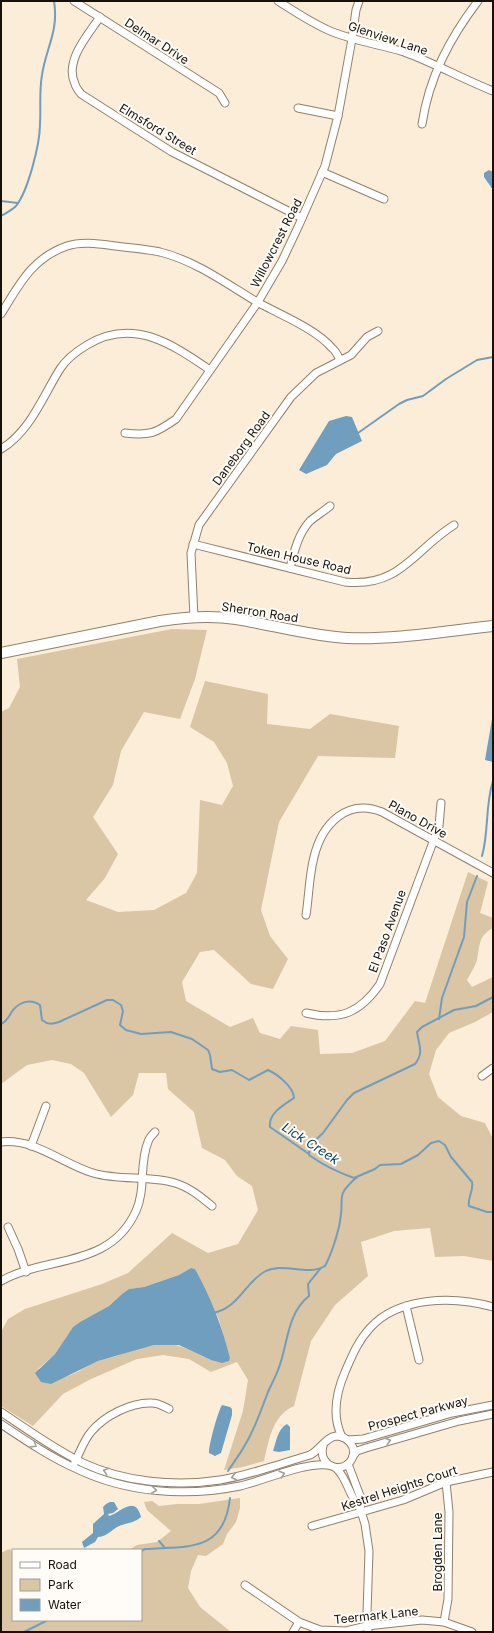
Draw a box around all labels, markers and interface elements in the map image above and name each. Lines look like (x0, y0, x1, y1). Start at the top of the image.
street label: Delmar Drive (122, 15, 192, 67)
street label: Glenview Lane (346, 18, 430, 58)
street label: Elmsford Street (117, 100, 199, 158)
street label: Willowcrest Road (247, 196, 305, 290)
street label: Daneborg Road (209, 408, 273, 488)
street label: Token House Road (245, 539, 353, 577)
street label: Sherron Road (221, 599, 299, 625)
street label: Plano Drive (386, 797, 450, 841)
street label: El Paso Avenue (365, 888, 409, 974)
water label: Lick Creek (279, 1119, 343, 1168)
street label: Prospect Parkway (366, 1392, 470, 1434)
one-way arrow (385, 1438, 391, 1446)
one-way arrow (30, 1441, 37, 1448)
street label: Kestrel Heights Court (339, 1462, 459, 1514)
one-way arrow (102, 1467, 109, 1476)
one-way arrow (278, 1470, 285, 1479)
one-way arrow (231, 1472, 237, 1480)
one-way arrow (151, 1485, 157, 1494)
street label: Brogden Lane (430, 1512, 445, 1592)
legend (12, 1549, 142, 1621)
text: Road (48, 1557, 77, 1572)
text: Park (48, 1577, 74, 1592)
text: Water (48, 1597, 82, 1612)
street label: Teermark Lane (333, 1603, 419, 1627)

